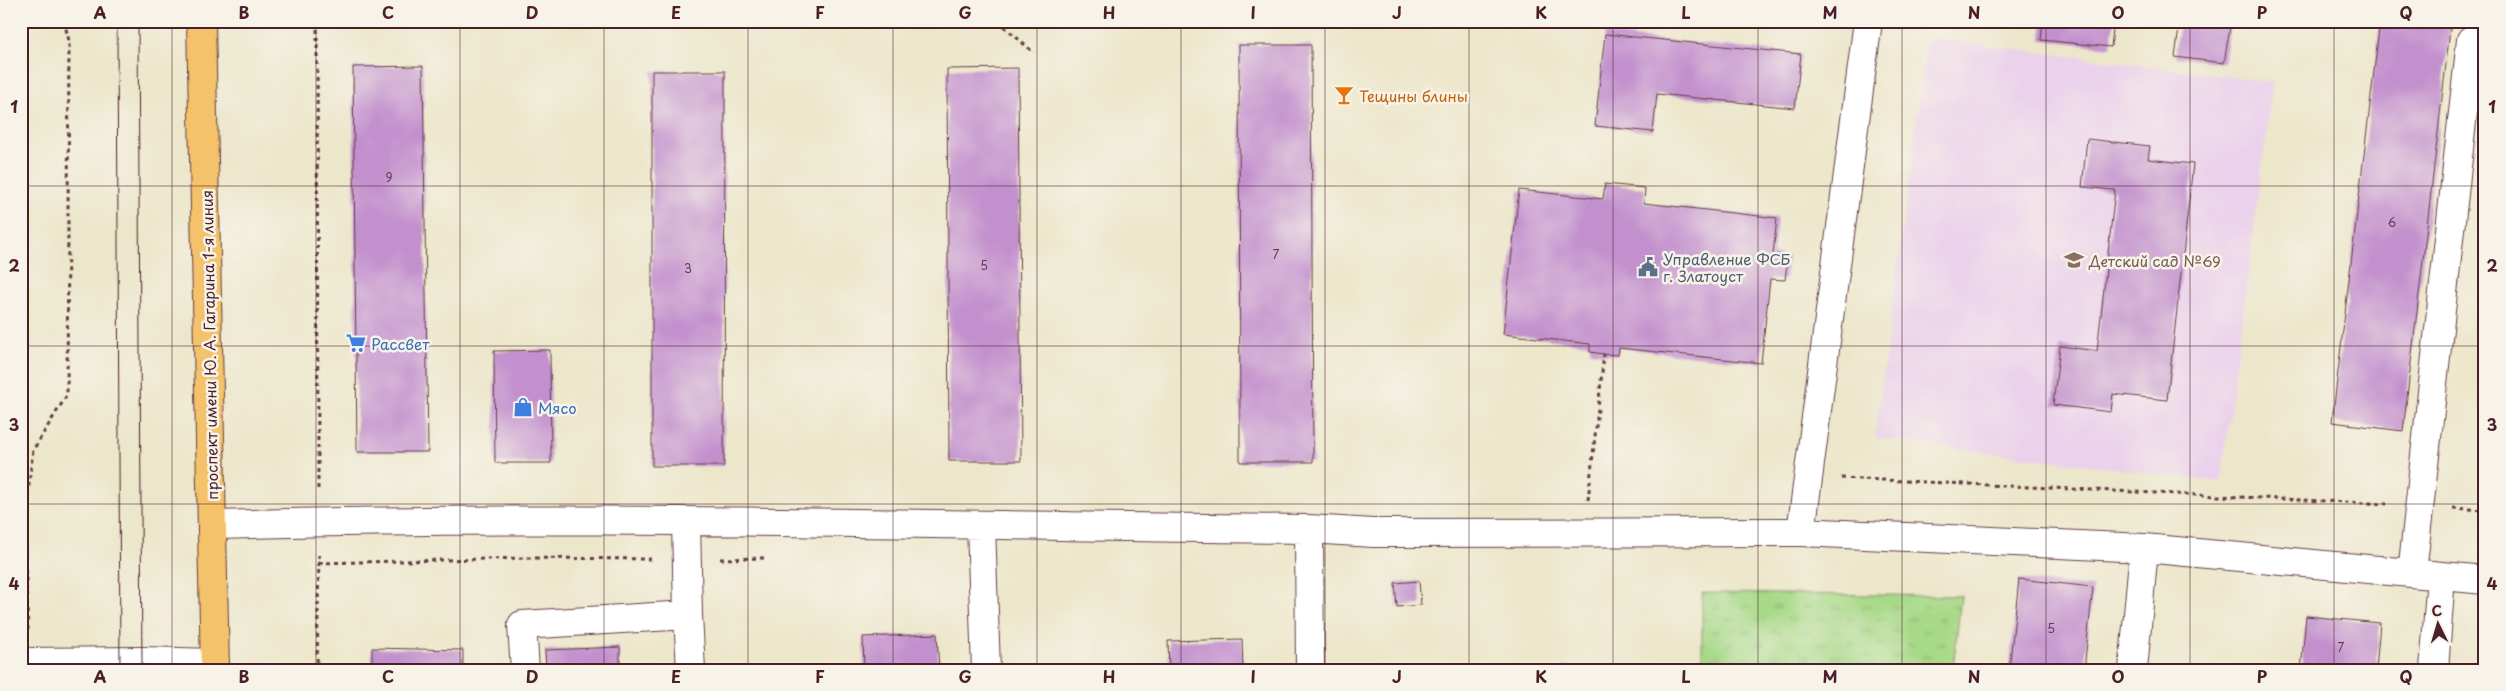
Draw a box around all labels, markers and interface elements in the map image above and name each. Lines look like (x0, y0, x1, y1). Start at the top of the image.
text: A (94, 0, 107, 24)
text: B (239, 0, 250, 24)
text: C (382, 0, 394, 24)
text: D (526, 0, 538, 24)
text: E (671, 0, 681, 24)
text: F (815, 0, 825, 24)
text: G (958, 0, 972, 24)
text: H (1103, 0, 1115, 24)
text: I (1250, 0, 1256, 24)
text: J (1392, 0, 1402, 24)
text: K (1535, 0, 1547, 24)
text: L (1681, 0, 1691, 24)
text: M (1822, 0, 1838, 24)
text: N (1968, 0, 1980, 24)
text: O (2112, 0, 2125, 24)
text: P (2257, 0, 2268, 24)
text: Q (2400, 0, 2413, 24)
bar icon: Тещины блины (1333, 84, 1355, 106)
place label: Тещины блины (1359, 84, 1468, 107)
text: 1 (10, 94, 18, 118)
text: 1 (2488, 94, 2496, 118)
house number: 9 (385, 168, 393, 186)
street label: проспект имени Ю. А. Гагарина 1-я линия (195, 190, 223, 500)
house number: 6 (2388, 213, 2396, 231)
house number: 7 (1273, 245, 1280, 263)
place label: Управление ФСБ г. Златоуст (1663, 247, 1791, 287)
school or university icon: Детский сад №69 (2063, 249, 2085, 271)
place label: Детский сад №69 (2088, 249, 2221, 272)
text: 2 (8, 253, 20, 277)
text: 2 (2486, 253, 2498, 277)
house number: 5 (980, 256, 988, 274)
public building icon: Управление ФСБ г. Златоуст (1637, 256, 1659, 278)
house number: 3 (684, 259, 692, 277)
supermarket icon: Рассвет (345, 332, 367, 354)
place label: Рассвет (371, 332, 430, 355)
shop icon: Мясо (512, 396, 534, 418)
place label: Мясо (538, 396, 577, 419)
text: 3 (9, 412, 19, 436)
text: 3 (2487, 412, 2497, 436)
text: 4 (9, 571, 20, 595)
text: 4 (2487, 571, 2498, 595)
north arrow (2414, 598, 2464, 648)
text: С (2431, 600, 2443, 621)
house number: 5 (2047, 619, 2055, 637)
house number: 7 (2338, 638, 2345, 656)
text: A (94, 664, 107, 688)
text: B (239, 664, 250, 688)
text: C (382, 664, 394, 688)
text: D (526, 664, 538, 688)
text: E (671, 664, 681, 688)
text: F (815, 664, 825, 688)
text: G (958, 664, 972, 688)
text: H (1103, 664, 1115, 688)
text: I (1250, 664, 1256, 688)
text: J (1392, 664, 1402, 688)
text: K (1535, 664, 1547, 688)
text: L (1681, 664, 1691, 688)
text: M (1822, 664, 1838, 688)
text: N (1968, 664, 1980, 688)
text: O (2112, 664, 2125, 688)
text: P (2257, 664, 2268, 688)
text: Q (2400, 664, 2413, 688)

